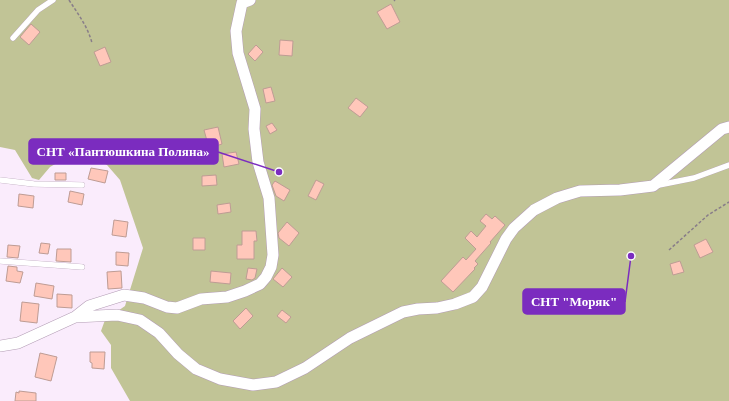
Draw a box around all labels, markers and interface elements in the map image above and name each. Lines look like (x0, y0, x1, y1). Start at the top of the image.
callout: СНТ «Пантюшкина Поляна» (29, 139, 218, 164)
text: СНТ «Пантюшкина Поляна» (37, 144, 209, 159)
callout: СНТ "Моряк" (523, 289, 625, 314)
text: СНТ "Моряк" (531, 294, 617, 309)

